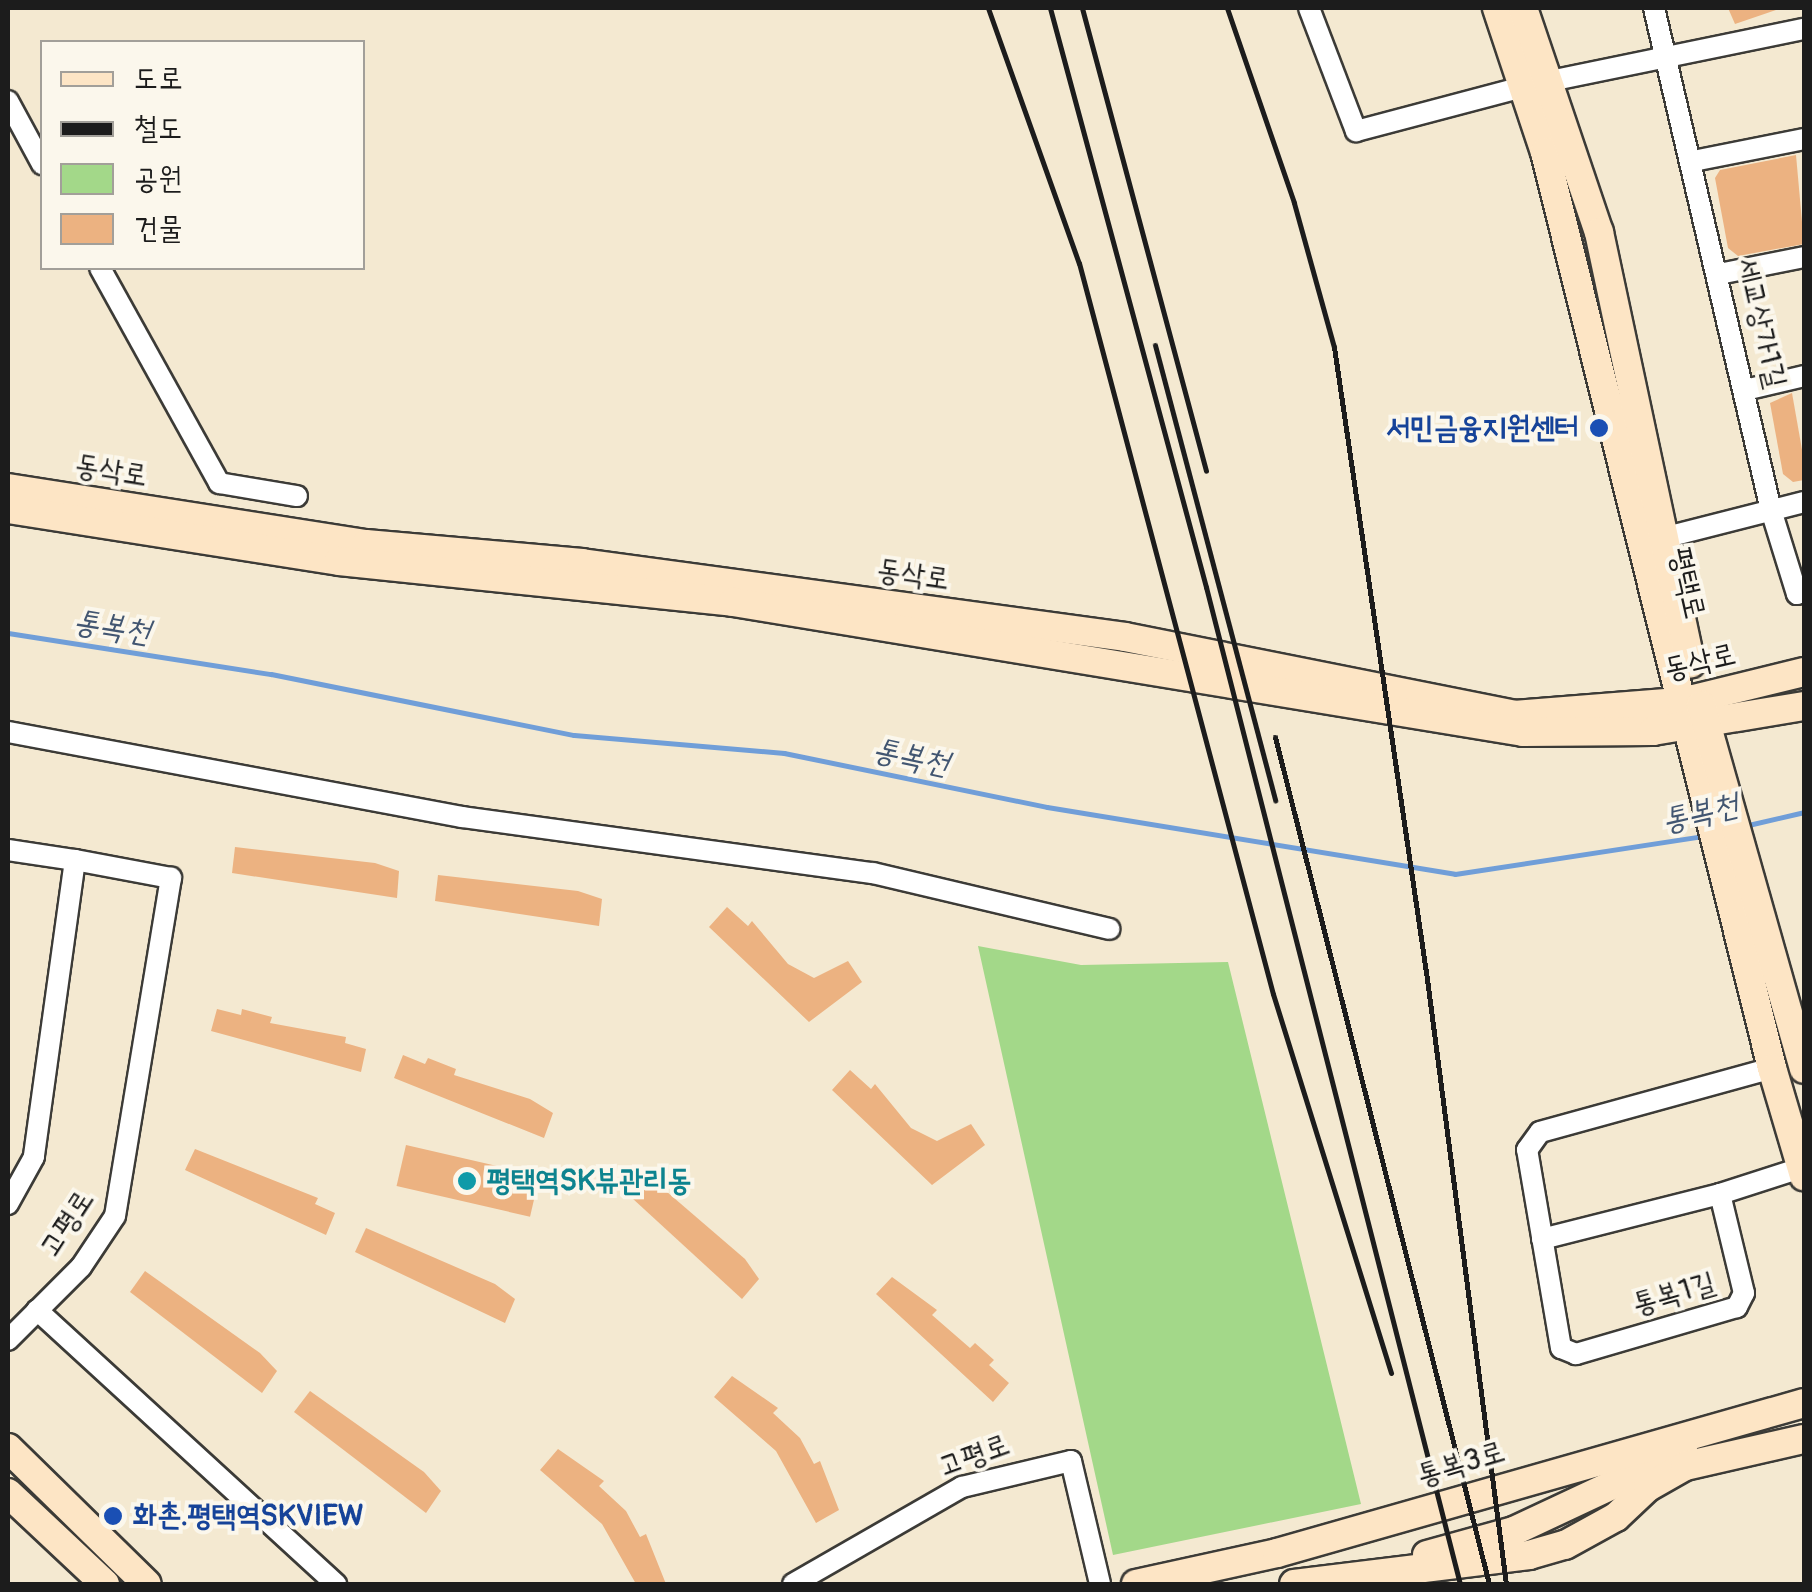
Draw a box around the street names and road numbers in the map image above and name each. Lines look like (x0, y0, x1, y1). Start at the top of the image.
street label: 세교상가1길 (1729, 254, 1793, 392)
street label: 동삭로 (72, 448, 150, 494)
street label: 평택로 (1661, 544, 1713, 622)
street label: 동삭로 (875, 552, 951, 598)
street label: 동삭로 (1661, 636, 1739, 688)
street label: 고평로 (32, 1184, 102, 1264)
street label: 통복1길 (1629, 1265, 1719, 1323)
street label: 고평로 (934, 1427, 1014, 1485)
street label: 통복3로 (1413, 1434, 1509, 1494)

